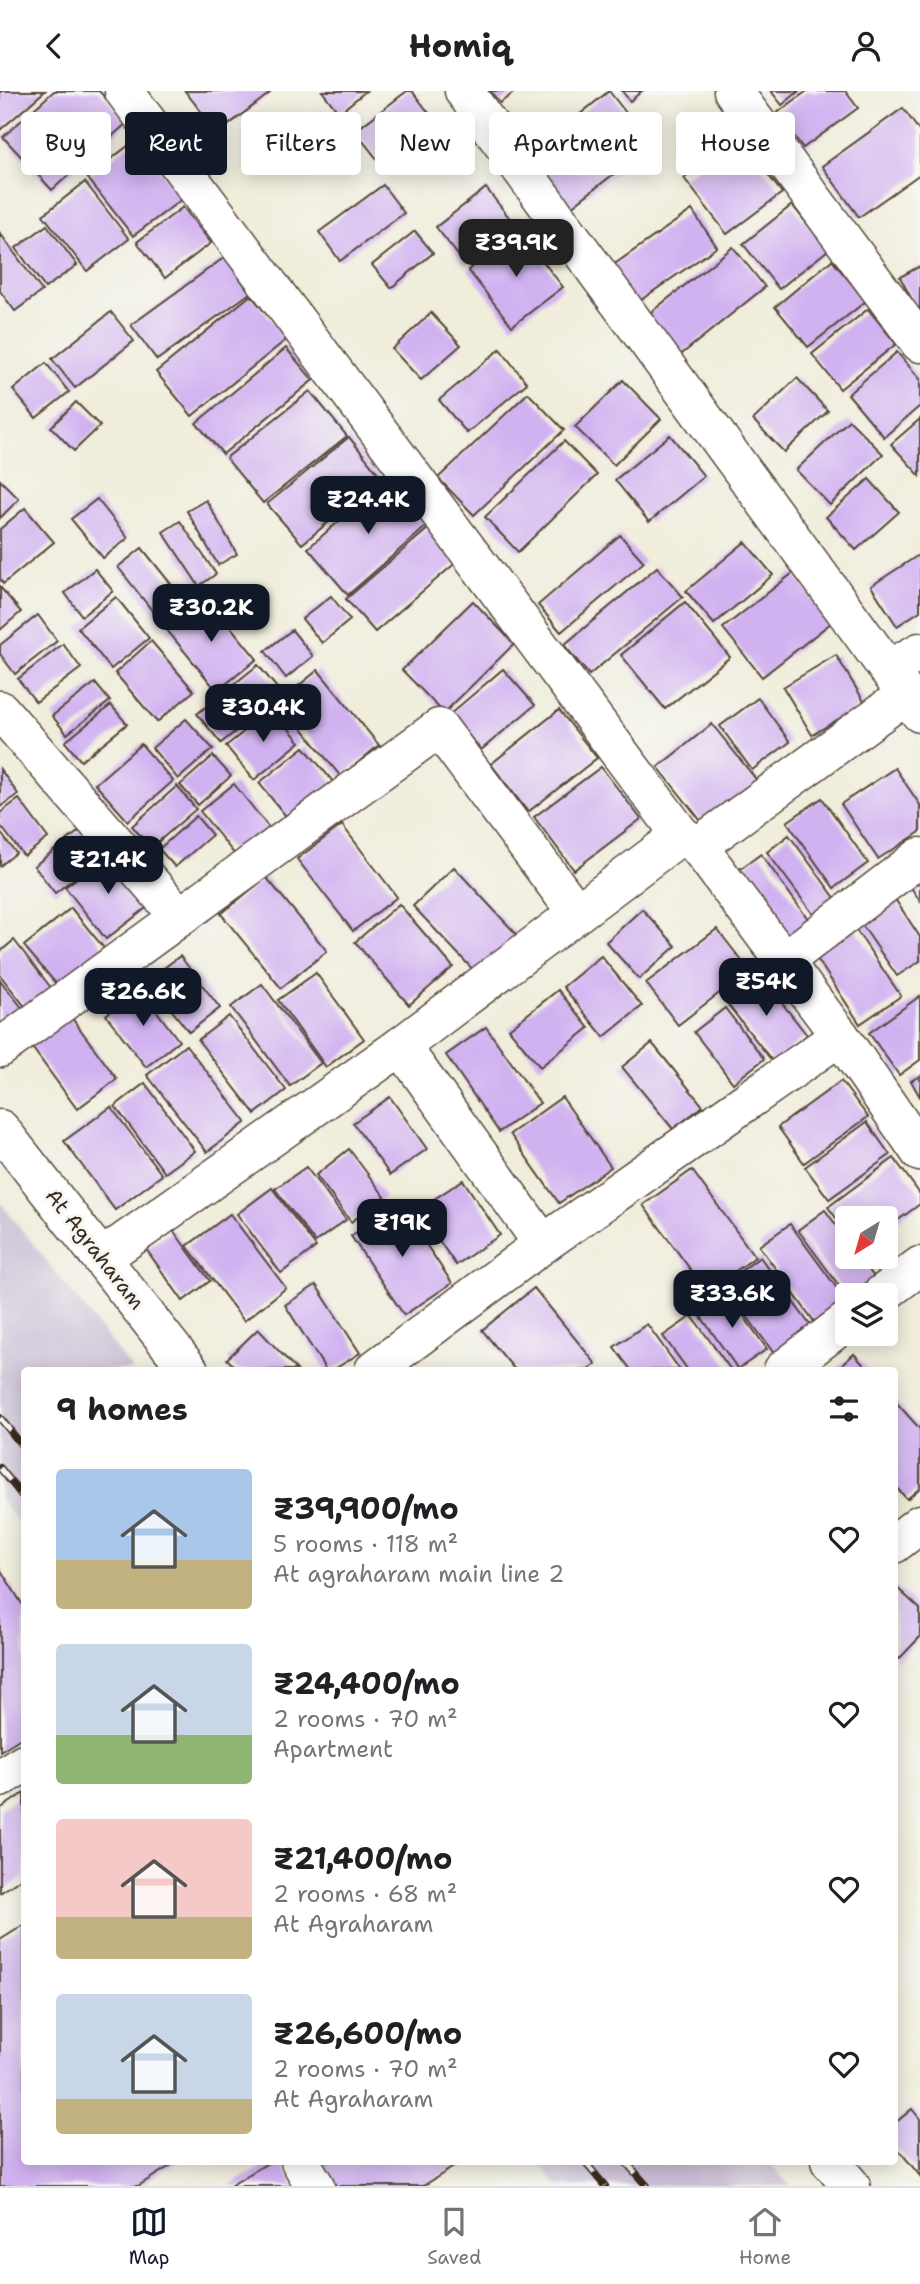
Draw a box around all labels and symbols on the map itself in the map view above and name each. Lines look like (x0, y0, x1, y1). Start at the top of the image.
pin: ₹39.9K (459, 219, 573, 279)
pin: ₹24.4K (311, 477, 425, 536)
pin: ₹30.2K (154, 585, 268, 644)
pin: ₹30.4K (206, 685, 320, 744)
pin: ₹21.4K (51, 837, 165, 896)
pin: ₹54K (725, 958, 807, 1018)
pin: ₹26.6K (86, 969, 200, 1028)
street label: At Agraharam (39, 1183, 151, 1315)
pin: ₹19K (361, 1199, 443, 1259)
north arrow (835, 1206, 898, 1269)
pin: ₹33.6K (675, 1271, 789, 1330)

